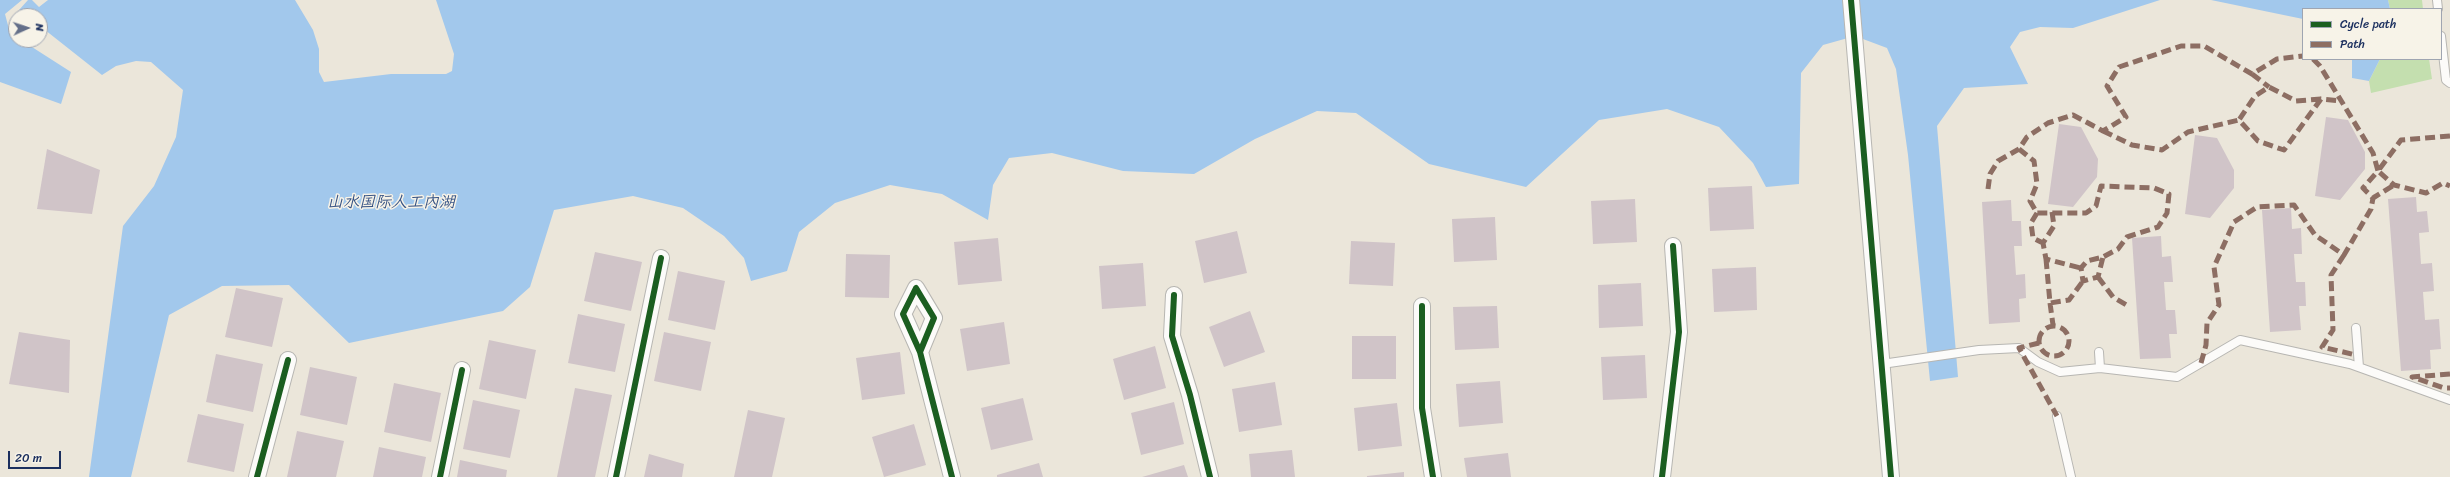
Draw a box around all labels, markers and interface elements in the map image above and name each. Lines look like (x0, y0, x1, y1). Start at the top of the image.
north arrow (8, 8, 48, 48)
legend (2302, 8, 2442, 60)
text: Cycle path (2340, 13, 2396, 35)
text: N (30, 23, 49, 32)
text: Path (2340, 33, 2365, 55)
water label: 山水国际人工内湖 (327, 193, 455, 213)
scale bar (10, 443, 63, 469)
text: 20 m (15, 447, 42, 469)

